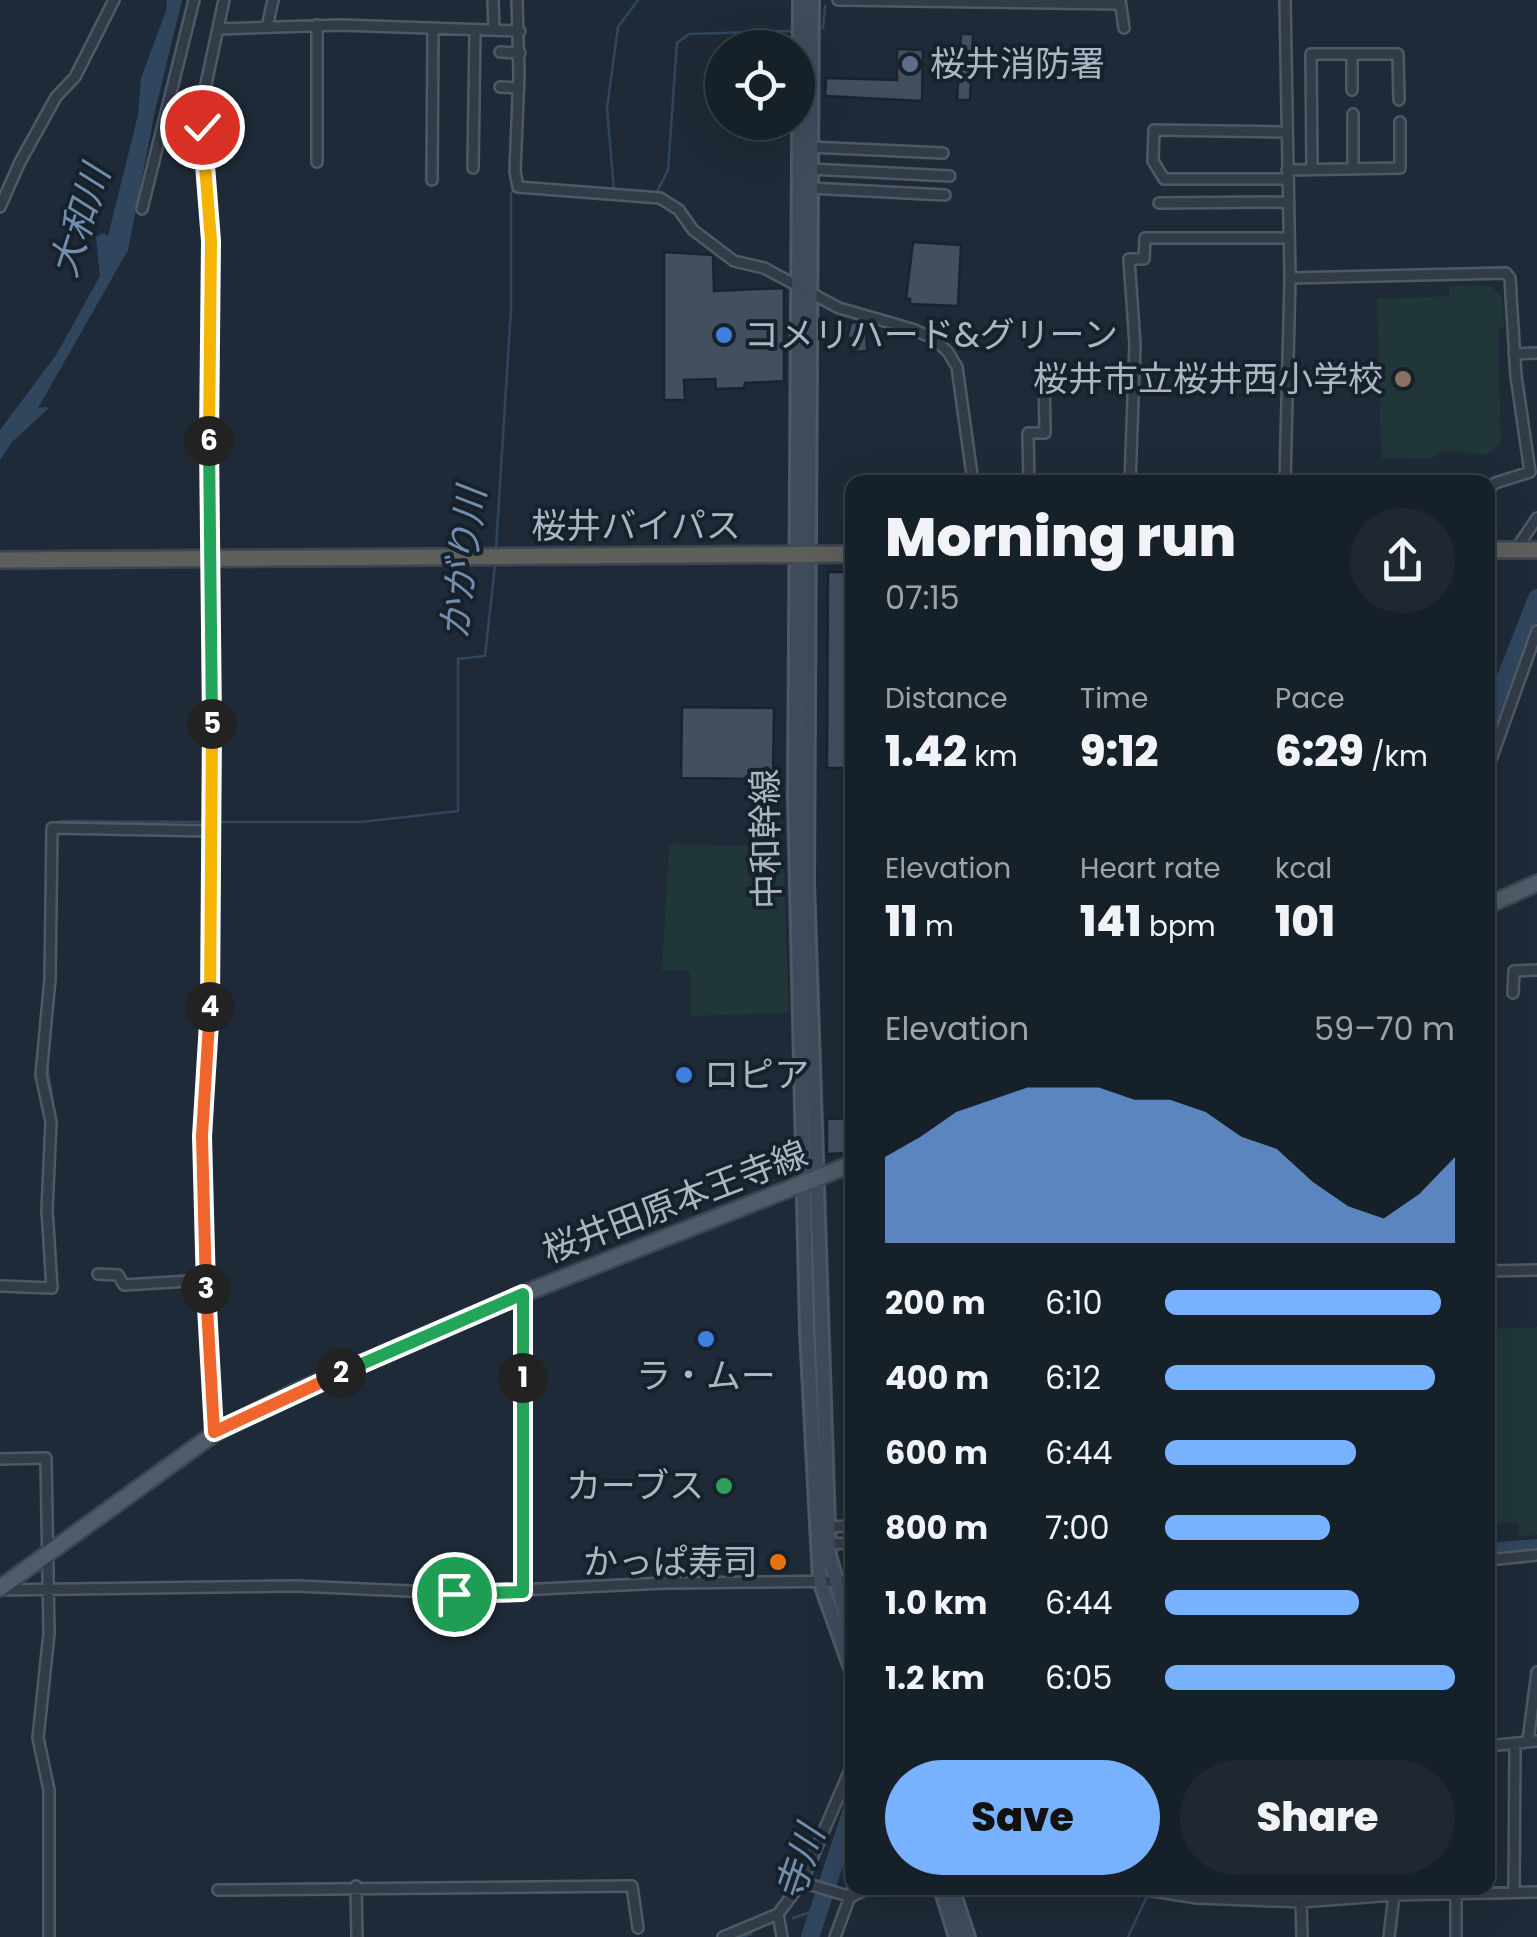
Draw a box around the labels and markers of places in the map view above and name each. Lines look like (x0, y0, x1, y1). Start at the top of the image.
place label: 桜井消防署 (930, 39, 1105, 88)
marker: 桜井消防署 (899, 53, 921, 75)
pin (160, 85, 245, 170)
place label: コメリハード&グリーン (744, 310, 1118, 359)
marker: コメリハード&グリーン (713, 324, 735, 346)
place label: 桜井市立桜井西小学校 (1033, 354, 1383, 403)
marker: 桜井市立桜井西小学校 (1392, 368, 1414, 390)
pin: 6 (184, 416, 234, 466)
pin: 5 (187, 699, 237, 749)
pin: 4 (185, 982, 235, 1032)
place label: ロピア (704, 1050, 809, 1099)
marker: ロピア (673, 1064, 695, 1086)
pin: 3 (181, 1264, 231, 1314)
marker: ラ・ムー (695, 1328, 717, 1350)
pin: 2 (316, 1348, 366, 1398)
place label: ラ・ムー (636, 1351, 776, 1400)
pin: 1 (498, 1353, 548, 1403)
place label: カーブス (566, 1461, 704, 1510)
marker: カーブス (713, 1475, 735, 1497)
place label: かっぱ寿司 (583, 1537, 758, 1586)
marker: かっぱ寿司 (767, 1551, 789, 1573)
pin (412, 1552, 497, 1637)

